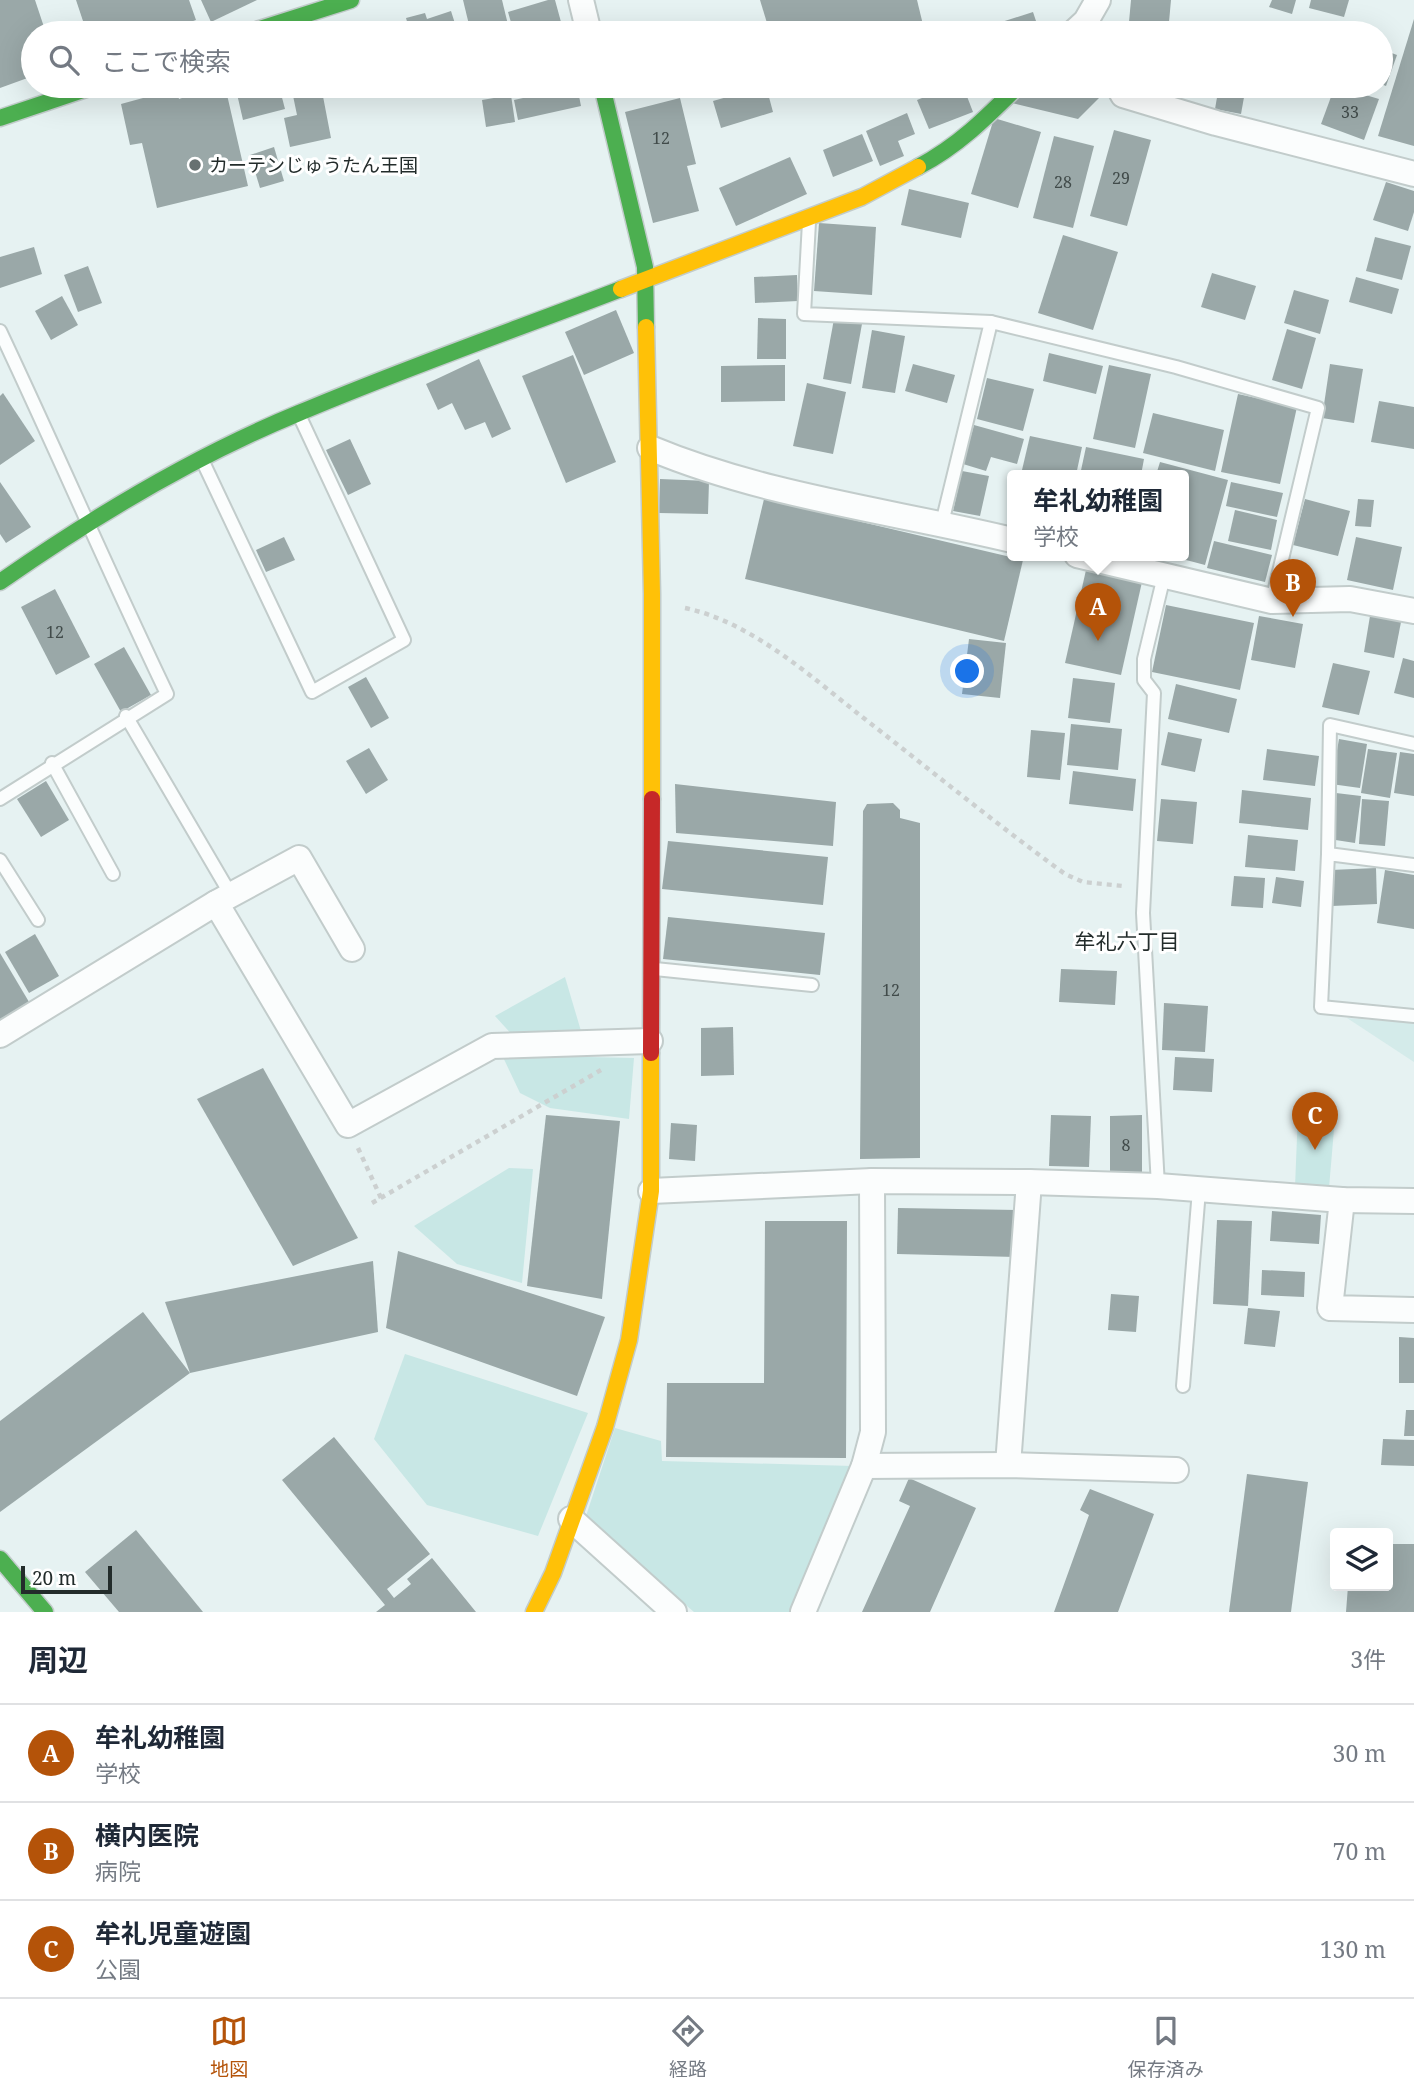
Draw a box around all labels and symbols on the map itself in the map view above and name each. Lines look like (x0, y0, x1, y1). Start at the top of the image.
house number: 33 (1341, 101, 1359, 123)
house number: 12 (652, 127, 670, 149)
place label: カーテンじゅうたん王国 (209, 152, 418, 178)
marker: カーテンじゅうたん王国 (187, 157, 203, 173)
house number: 29 (1112, 167, 1130, 189)
house number: 28 (1054, 171, 1072, 193)
pin: B (1270, 559, 1316, 617)
pin: A (1075, 583, 1121, 641)
house number: 12 (46, 621, 64, 643)
your location (950, 654, 984, 688)
district label: 牟礼六丁目 (1075, 927, 1180, 955)
house number: 12 (882, 979, 900, 1001)
pin: C (1292, 1092, 1338, 1150)
house number: 8 (1122, 1134, 1131, 1156)
scale bar (21, 1563, 112, 1595)

